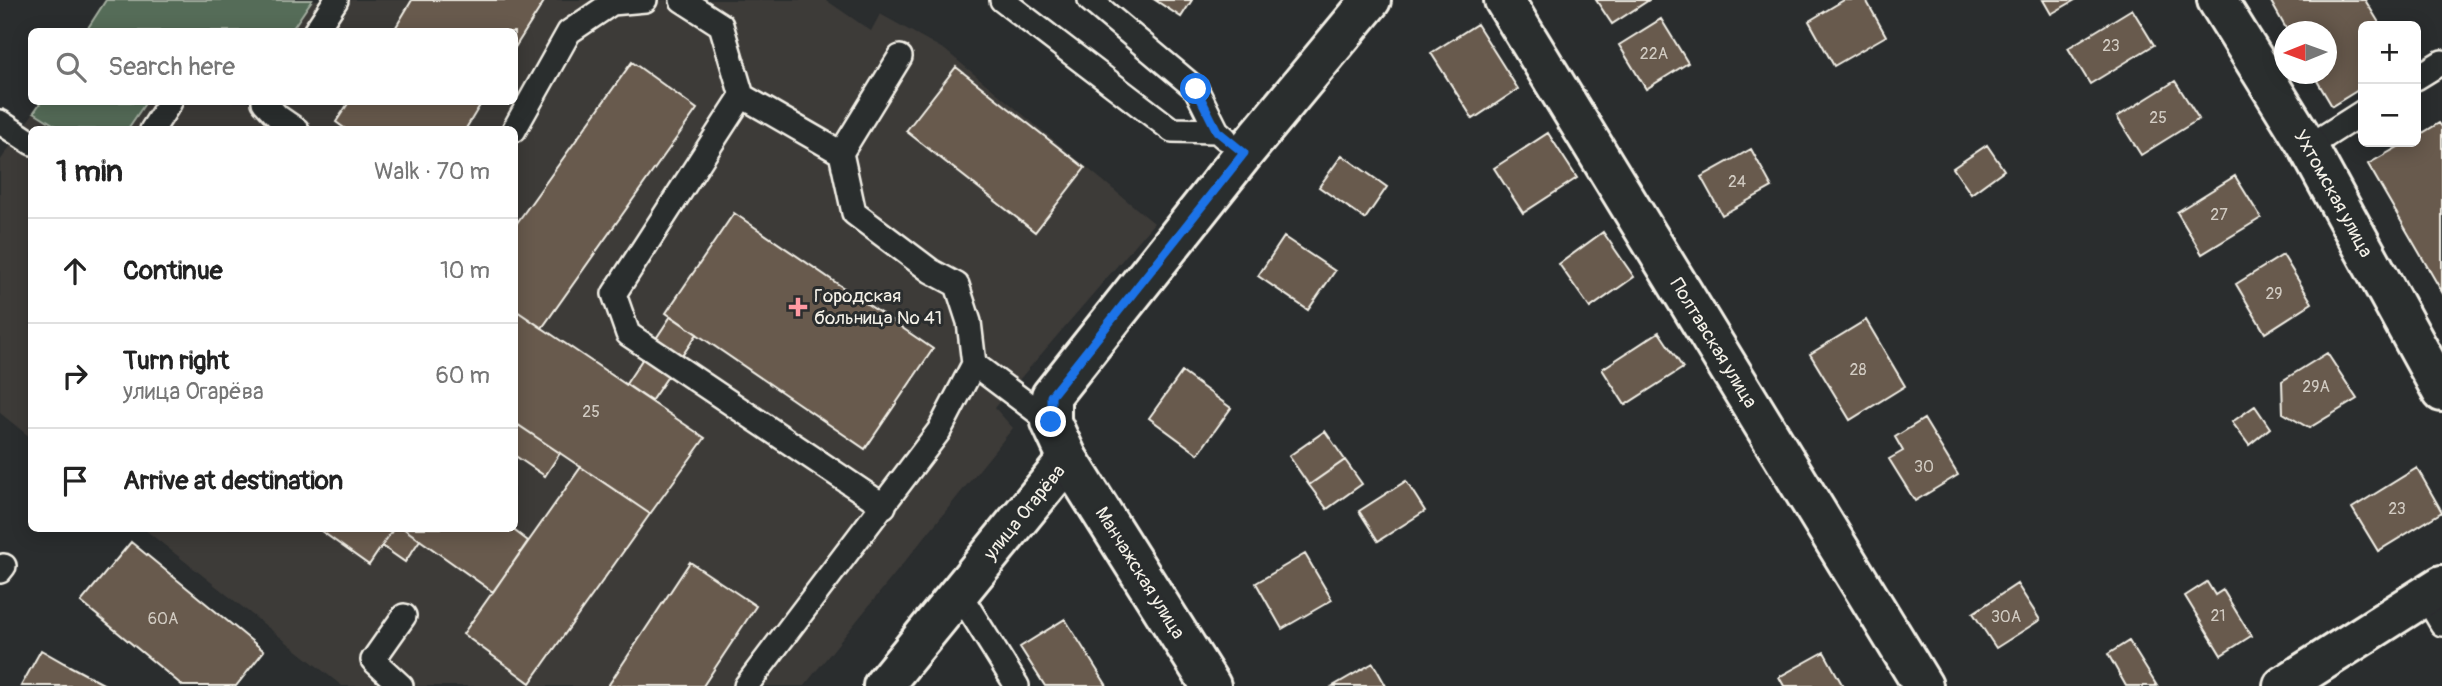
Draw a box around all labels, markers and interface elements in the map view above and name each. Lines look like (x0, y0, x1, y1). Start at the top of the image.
north arrow (2274, 21, 2337, 84)
map controls (2358, 21, 2421, 147)
button: + (2358, 21, 2421, 84)
search box (28, 28, 518, 105)
house number: 23 (2102, 36, 2120, 56)
house number: 22А (1640, 44, 1668, 64)
icon: search (52, 48, 90, 86)
text: Search here (108, 51, 235, 83)
route start (1180, 73, 1211, 104)
button: − (2358, 84, 2421, 147)
house number: 25 (2149, 108, 2167, 128)
street label: Ухтомская улица (2288, 126, 2378, 262)
text: 1 min (56, 153, 123, 190)
text: Walk · 70 m (374, 157, 490, 186)
house number: 24 (1728, 172, 1746, 192)
house number: 27 (2210, 205, 2228, 225)
icon: ahead (56, 252, 94, 290)
text: Continue (123, 255, 223, 287)
text: 10 m (440, 256, 490, 285)
street label: Полтавская улица (1665, 274, 1762, 413)
place label: Городская больница № 41 (814, 284, 942, 330)
house number: 29 (2265, 284, 2283, 304)
marker: Городская больница № 41 (788, 297, 808, 317)
text: Turn right (123, 345, 229, 377)
icon: right (56, 357, 94, 395)
house number: 28 (1849, 360, 1867, 380)
text: 60 m (435, 361, 490, 390)
text: улица Огарёва (123, 377, 264, 406)
house number: 29А (2302, 377, 2330, 397)
house number: 25 (582, 402, 600, 422)
route end (1035, 406, 1066, 437)
house number: 30 (1914, 457, 1934, 477)
street label: улица Огарёва (978, 460, 1071, 566)
icon: arrive (56, 462, 94, 500)
text: Arrive at destination (123, 465, 343, 497)
house number: 23 (2388, 499, 2406, 519)
street label: Манчажская улица (1090, 503, 1190, 644)
house number: 21 (2210, 606, 2226, 626)
house number: 30А (1991, 607, 2021, 627)
house number: 60А (148, 609, 178, 629)

